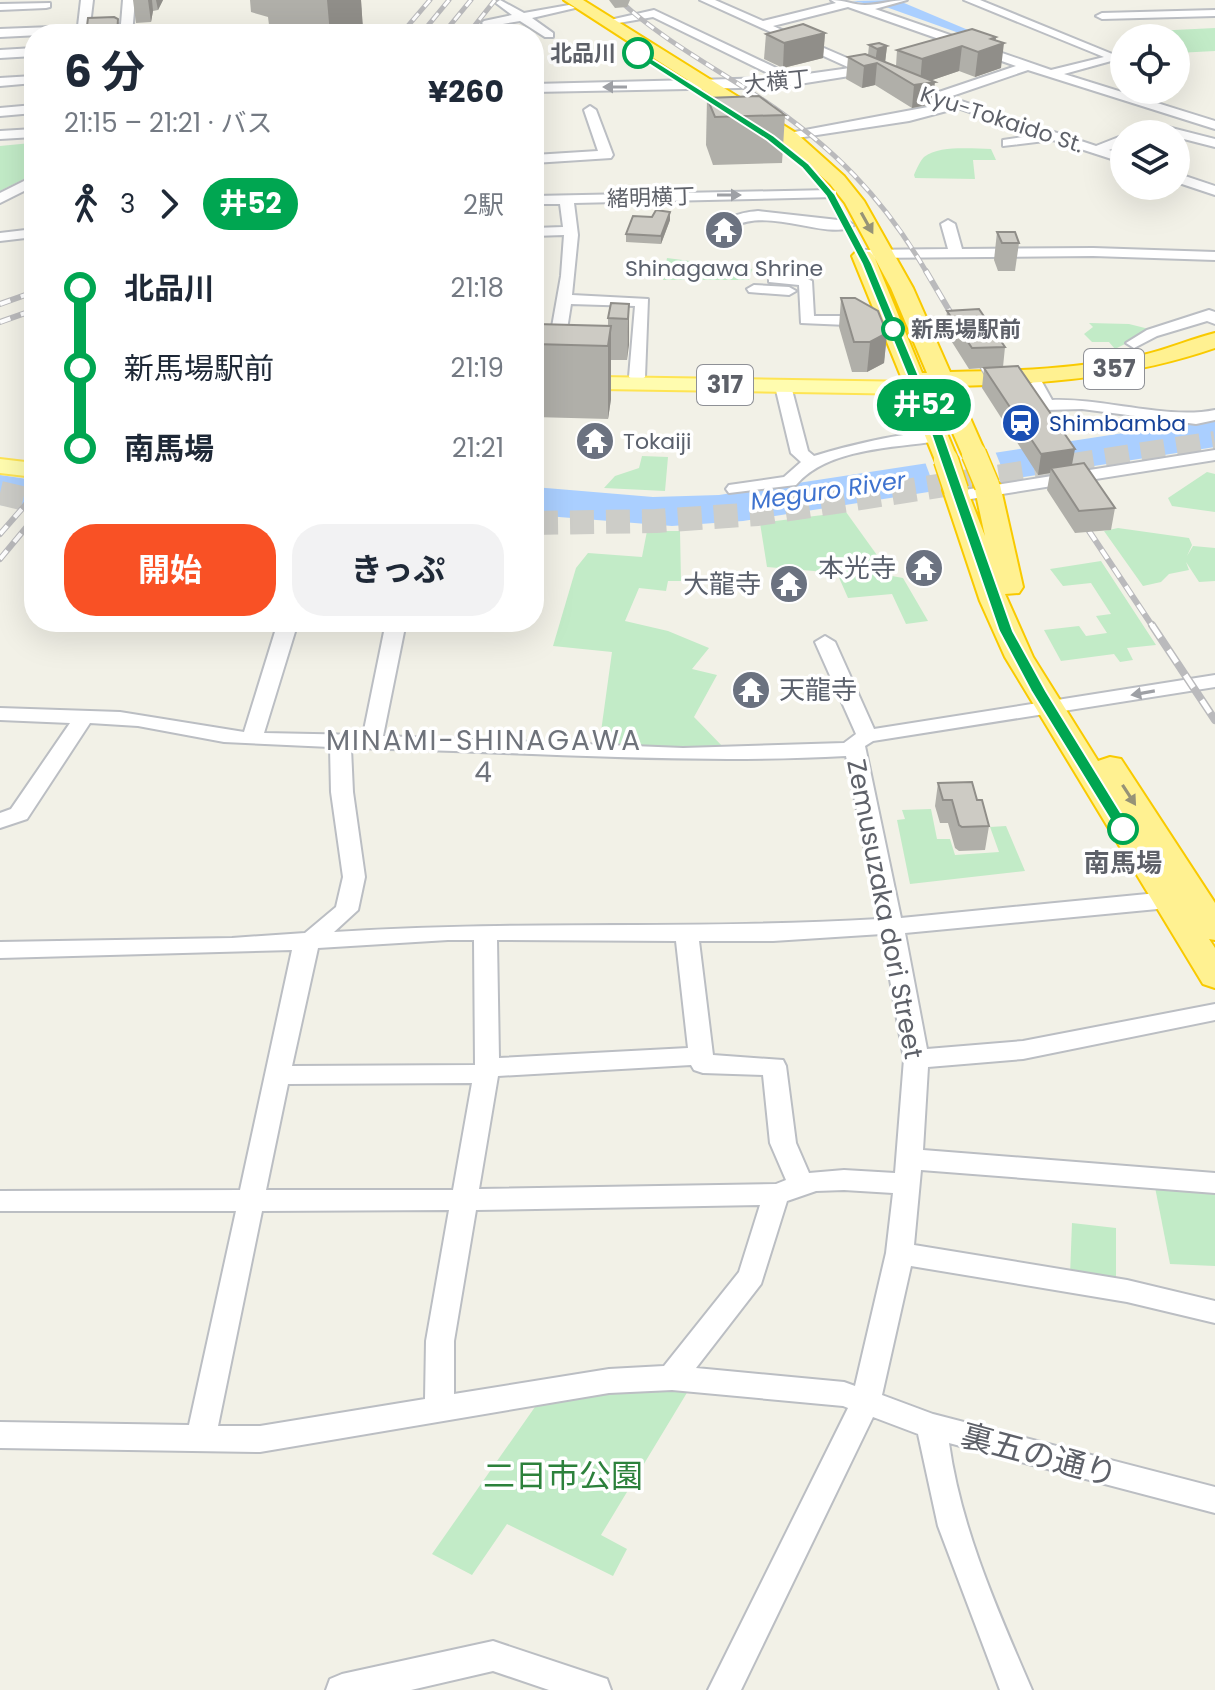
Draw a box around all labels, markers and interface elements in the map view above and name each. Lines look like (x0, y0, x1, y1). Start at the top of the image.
map controls (1110, 24, 1190, 200)
button: locate (1110, 24, 1190, 104)
place label: 北品川 (550, 38, 616, 69)
marker: 北品川 (623, 38, 653, 68)
text: 6 分 (64, 41, 145, 102)
street label: 大横丁 (743, 63, 811, 100)
text: ¥260 (428, 70, 504, 113)
street label: Kyu-Tokaido St. (916, 79, 1087, 160)
one-way arrow (602, 81, 627, 93)
text: 21:15 – 21:21 · バス (64, 105, 272, 141)
button: layers (1110, 120, 1190, 200)
street label: 緒明横丁 (606, 180, 696, 215)
icon: walk (64, 182, 108, 226)
icon: forward (147, 182, 191, 226)
text: 井52 (219, 184, 282, 223)
text: 3 (120, 186, 135, 222)
text: 2駅 (463, 187, 504, 223)
one-way arrow (717, 189, 742, 201)
temple icon: Shinagawa Shrine (703, 209, 745, 251)
one-way arrow (860, 212, 874, 234)
place label: Shinagawa Shrine (625, 253, 823, 284)
text: 北品川 (124, 267, 214, 310)
text: 21:18 (450, 270, 504, 306)
place label: 新馬場駅前 (911, 314, 1021, 345)
marker: 新馬場駅前 (882, 318, 904, 340)
text: 新馬場駅前 (124, 347, 274, 390)
road number: 357 (1084, 349, 1144, 389)
text: 21:19 (450, 350, 504, 386)
road number: 317 (697, 365, 753, 405)
line badge: 井52 (878, 379, 970, 431)
text: 井52 (893, 385, 955, 424)
station icon: Shimbamba (1000, 402, 1042, 444)
place label: Shimbamba (1049, 408, 1186, 439)
temple icon: Tokaiji (574, 420, 616, 462)
place label: Tokaiji (623, 426, 691, 457)
text: 南馬場 (124, 427, 214, 470)
text: 21:21 (452, 430, 504, 466)
water label: Meguro River (748, 463, 909, 518)
button: 開始 (64, 524, 276, 616)
button: きっぷ (292, 524, 504, 616)
temple icon: 本光寺 (903, 547, 945, 589)
place label: 本光寺 (818, 550, 896, 586)
temple icon: 大龍寺 (768, 563, 810, 605)
place label: 大龍寺 (683, 566, 761, 602)
temple icon: 天龍寺 (730, 669, 772, 711)
place label: 天龍寺 (779, 672, 857, 708)
one-way arrow (1130, 687, 1155, 700)
district label: MINAMI-SHINAGAWA 4 (326, 721, 642, 792)
street label: Zemusuzaka dori Street (838, 756, 932, 1062)
one-way arrow (1121, 784, 1135, 806)
marker: 南馬場 (1108, 814, 1138, 844)
place label: 南馬場 (1084, 845, 1162, 881)
street label: 裏五の通り (956, 1412, 1122, 1497)
park label: 二日市公園 (483, 1453, 643, 1498)

